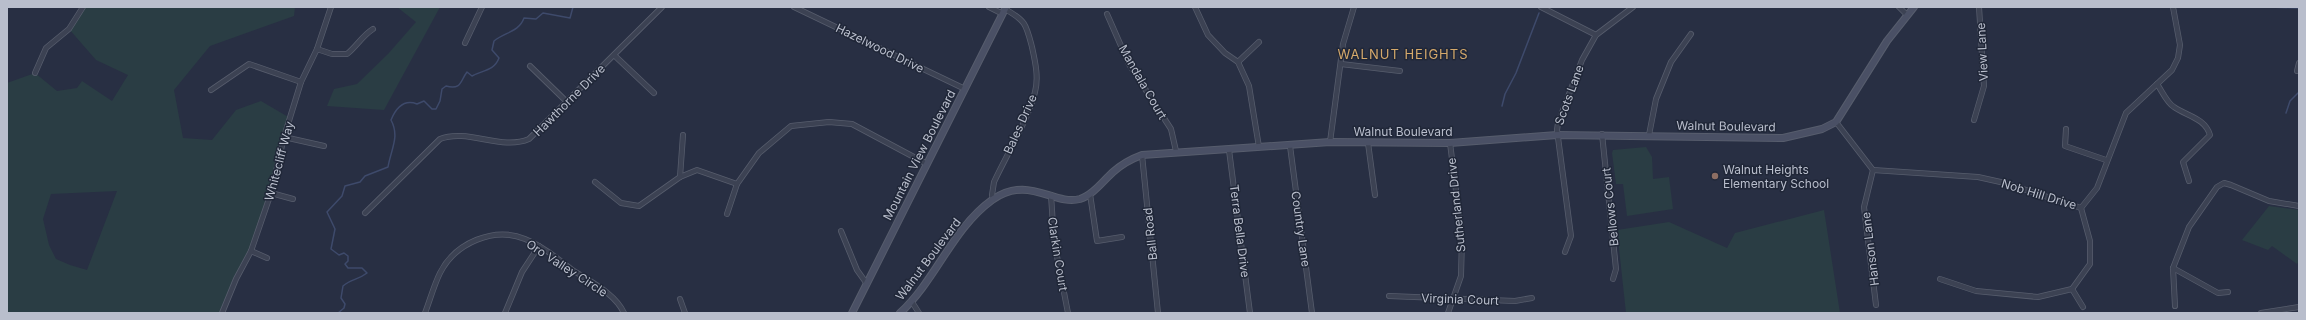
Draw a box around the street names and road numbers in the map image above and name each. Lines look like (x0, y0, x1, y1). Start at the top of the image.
street label: Hazelwood Drive (833, 20, 927, 76)
street label: View Lane (1973, 22, 1991, 82)
street label: Mandala Court (1116, 42, 1170, 122)
street label: Hawthorne Drive (530, 61, 608, 139)
street label: Scots Lane (1551, 63, 1587, 127)
street label: Mountain View Boulevard (880, 87, 958, 223)
street label: Bales Drive (1000, 92, 1040, 156)
street label: Walnut Boulevard (1676, 118, 1776, 134)
street label: Whitecliff Way (261, 119, 297, 202)
street label: Walnut Boulevard (1353, 124, 1453, 139)
street label: Sutherland Drive (1444, 157, 1468, 253)
street label: Bellows Court (1598, 167, 1622, 247)
street label: Nob Hill Drive (2000, 175, 2078, 213)
street label: Terra Bella Drive (1227, 184, 1253, 278)
street label: Country Lane (1288, 190, 1314, 268)
street label: Ball Road (1140, 207, 1160, 261)
street label: Hanson Lane (1858, 211, 1882, 287)
street label: Walnut Boulevard (892, 215, 964, 303)
street label: Clarkin Court (1045, 216, 1071, 292)
street label: Oro Valley Circle (524, 236, 610, 300)
street label: Virginia Court (1421, 290, 1499, 308)

